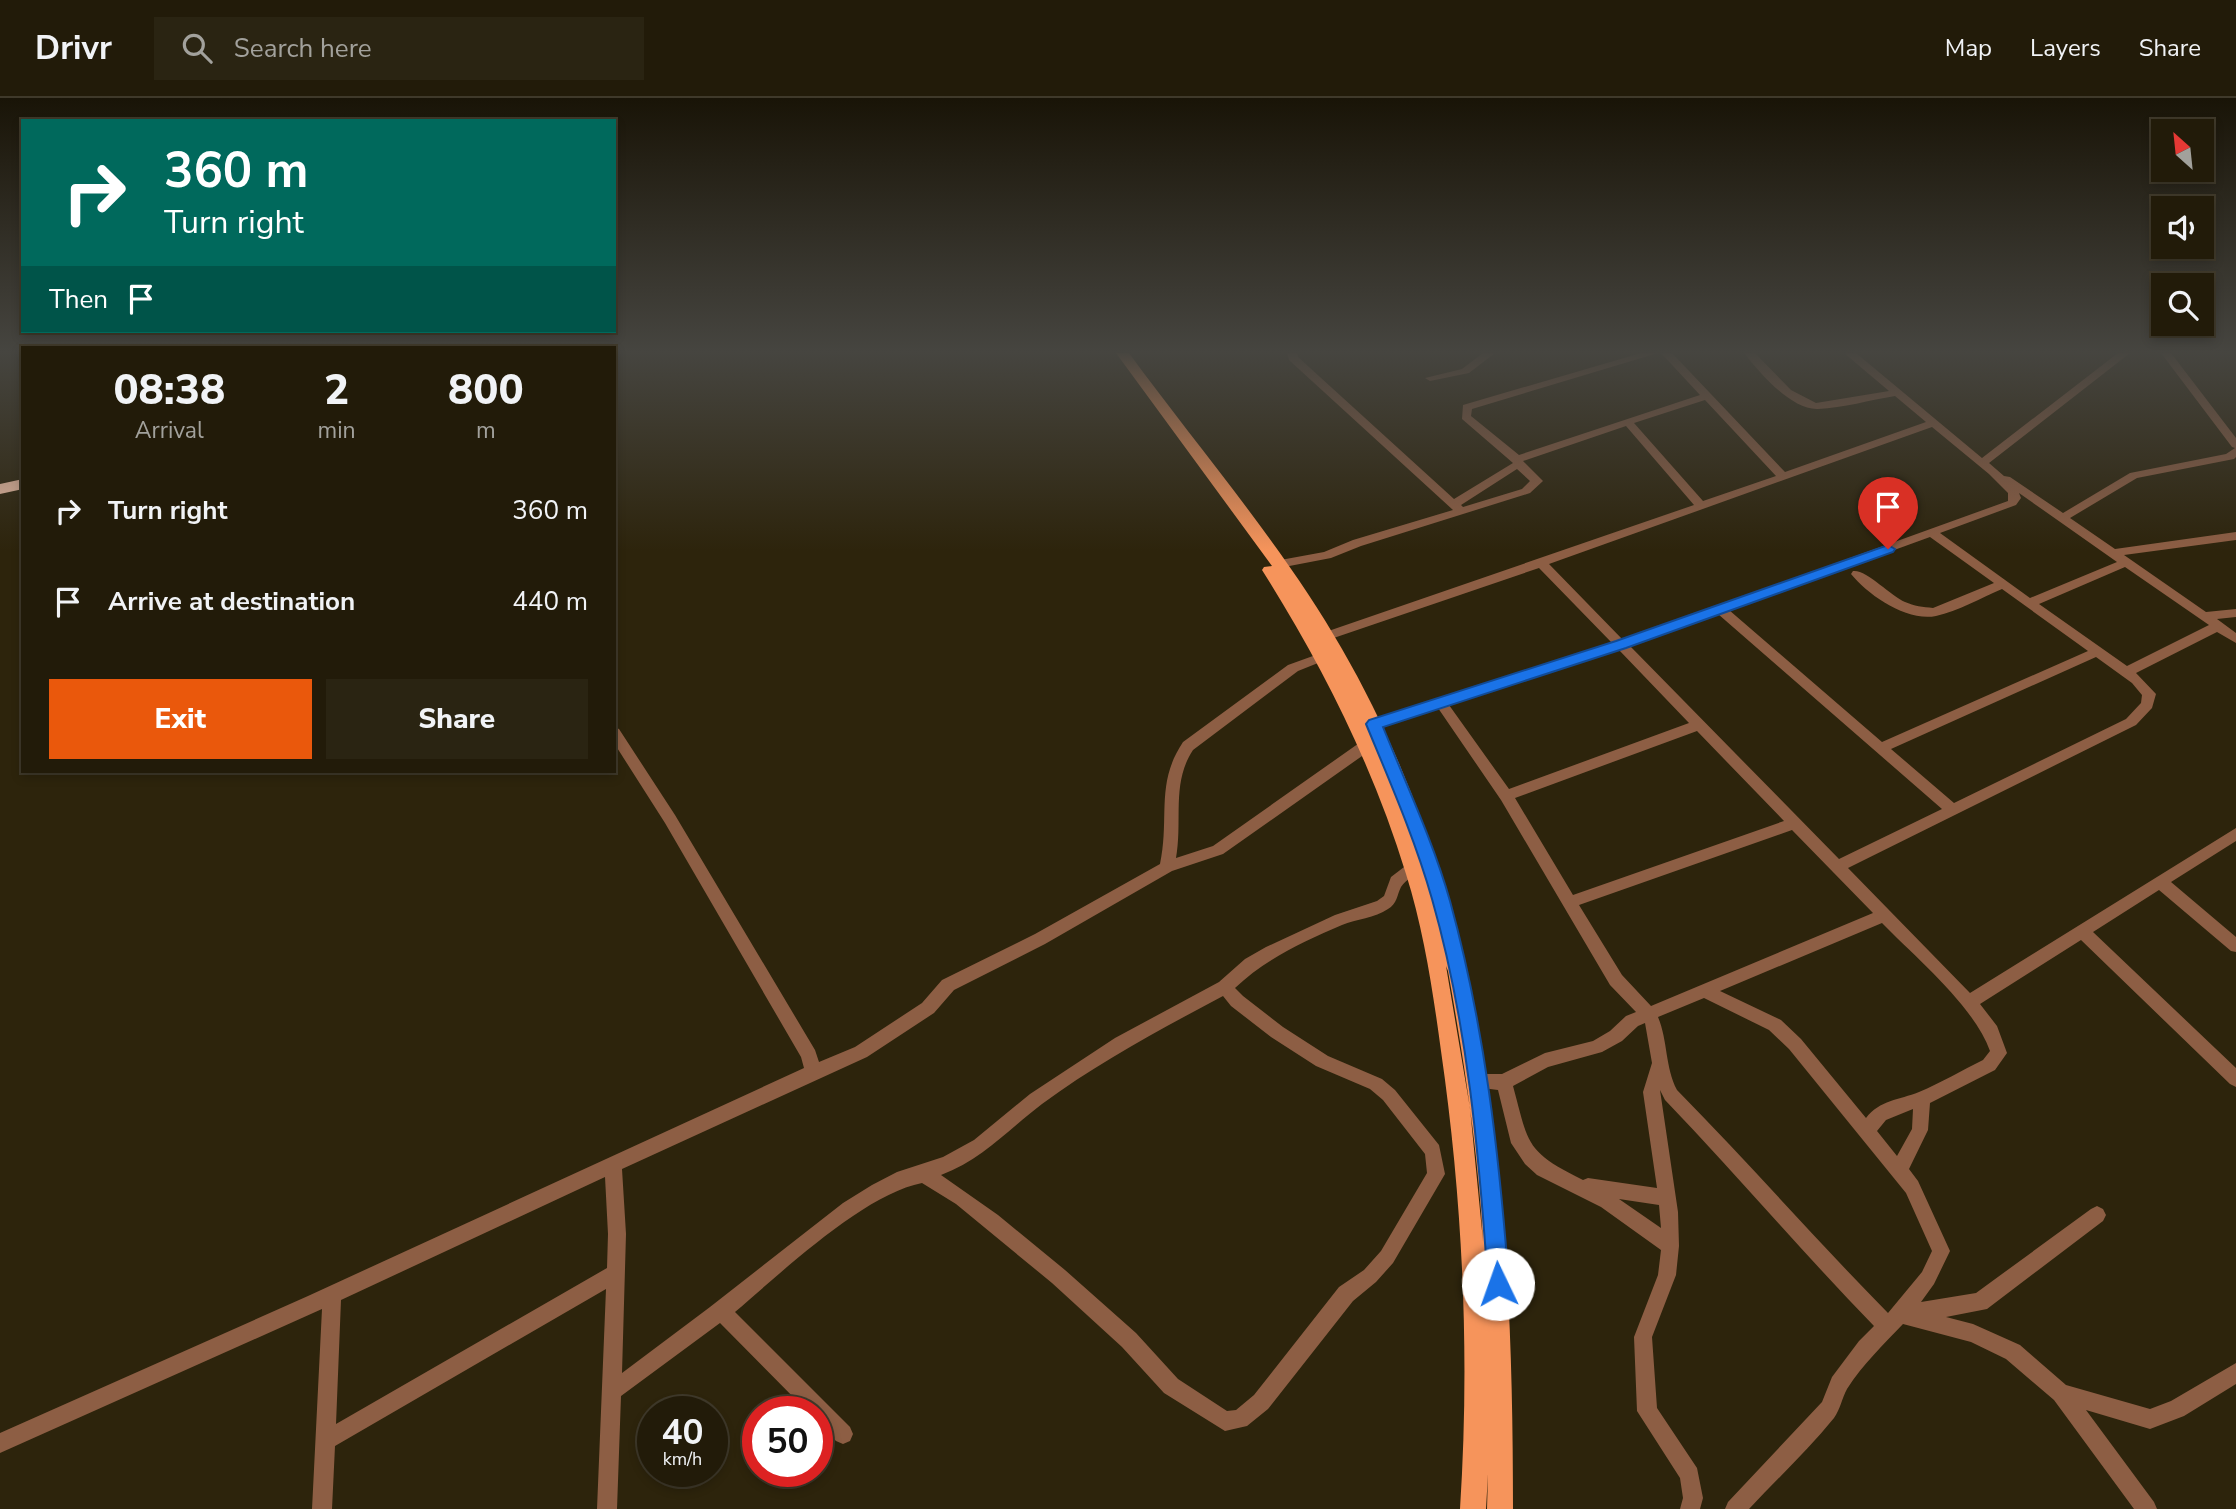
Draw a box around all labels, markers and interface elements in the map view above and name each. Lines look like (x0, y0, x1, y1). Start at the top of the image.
search box (154, 17, 644, 80)
text: Drivr (35, 26, 112, 71)
icon: search (178, 29, 216, 67)
text: Search here (234, 31, 372, 66)
text: Map (1945, 32, 1992, 64)
text: Layers (2030, 32, 2101, 64)
text: Share (2139, 32, 2201, 64)
north arrow (2151, 119, 2214, 182)
map controls (2151, 119, 2214, 336)
text: 360 m (164, 137, 308, 204)
icon: right (49, 147, 140, 238)
button: sound (2151, 196, 2214, 259)
text: Turn right (164, 201, 304, 244)
button: search (2151, 273, 2214, 336)
icon: arrive (122, 280, 160, 318)
text: Then (49, 282, 108, 317)
text: 08:38 (113, 362, 225, 419)
text: 2 (324, 362, 349, 419)
text: 800 (448, 362, 524, 419)
text: Arrival (135, 415, 204, 446)
text: min (318, 415, 356, 446)
text: m (476, 415, 496, 446)
pin (1858, 477, 1918, 549)
icon: arrive (1869, 488, 1907, 526)
icon: right (49, 492, 87, 530)
text: Turn right (108, 493, 227, 528)
text: 360 m (512, 493, 588, 528)
icon: arrive (49, 583, 87, 621)
text: Arrive at destination (108, 584, 355, 619)
text: 440 m (512, 584, 588, 619)
button: Exit (49, 679, 312, 759)
button: Share (326, 679, 588, 759)
position arrow (1461, 1247, 1535, 1321)
speed limit sign: 50 (742, 1396, 833, 1487)
text: 40 (661, 1409, 704, 1456)
text: km/h (663, 1447, 702, 1471)

